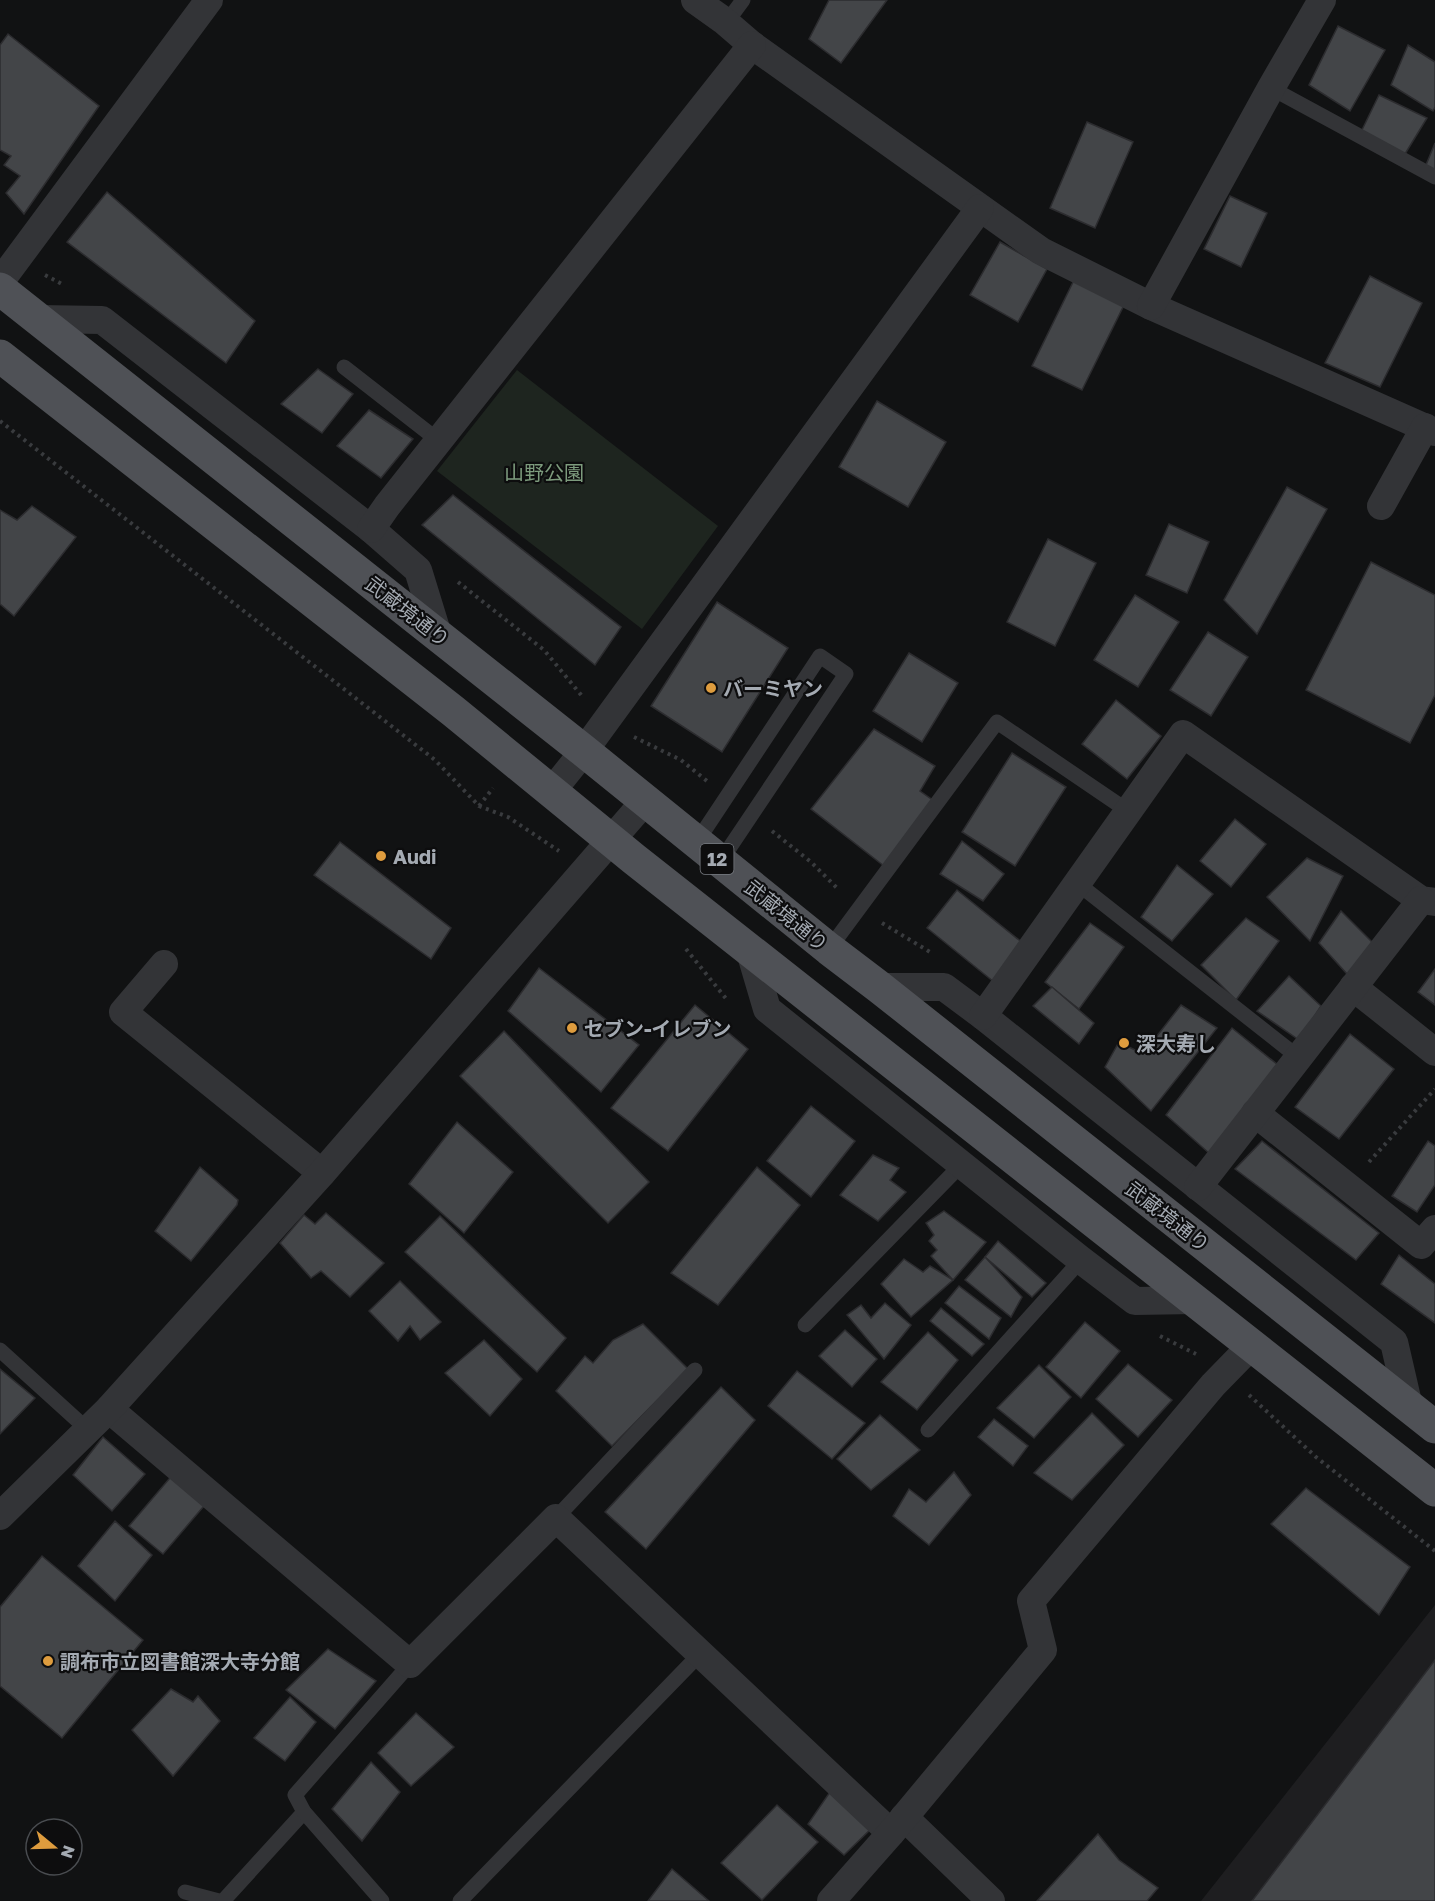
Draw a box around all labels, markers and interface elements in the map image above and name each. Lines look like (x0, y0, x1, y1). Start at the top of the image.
park label: 山野公園 (504, 460, 584, 484)
street label: 武蔵境通り (361, 571, 455, 651)
place label: バーミヤン (723, 676, 823, 700)
marker: バーミヤン (704, 681, 718, 695)
place label: Audi (393, 844, 437, 868)
road number: 12 (700, 844, 734, 874)
marker: Audi (374, 849, 388, 863)
street label: 武蔵境通り (741, 874, 833, 956)
place label: セブン-イレブン (584, 1016, 732, 1040)
marker: セブン-イレブン (565, 1021, 579, 1035)
place label: 深大寿し (1136, 1031, 1216, 1055)
marker: 深大寿し (1117, 1036, 1131, 1050)
street label: 武蔵境通り (1121, 1176, 1215, 1256)
place label: 調布市立図書館深大寺分館 (60, 1649, 300, 1673)
marker: 調布市立図書館深大寺分館 (41, 1654, 55, 1668)
north arrow (24, 1817, 84, 1877)
text: N (57, 1843, 80, 1861)

